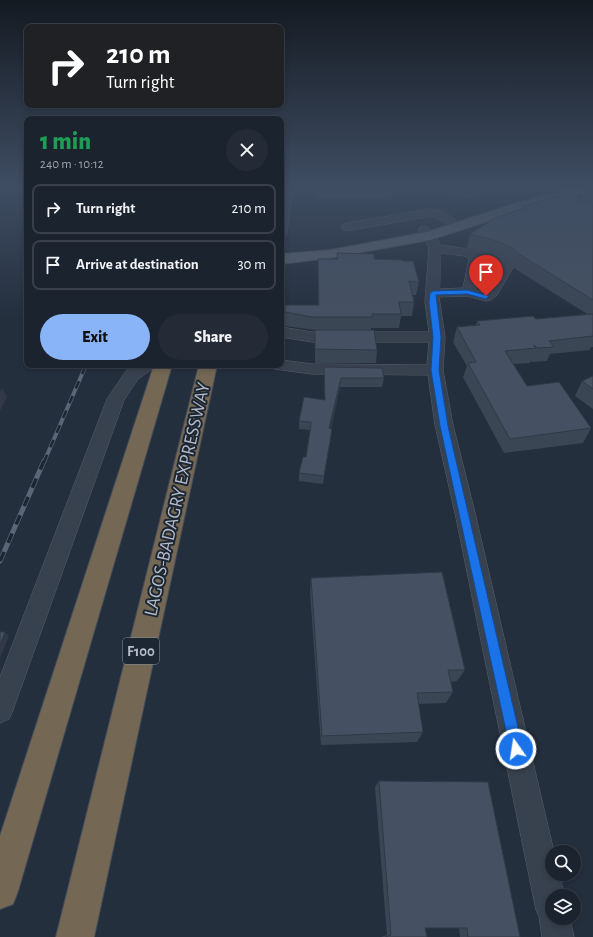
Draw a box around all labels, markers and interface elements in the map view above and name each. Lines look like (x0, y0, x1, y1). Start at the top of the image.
icon: right (40, 40, 92, 92)
text: 210 m (106, 41, 171, 69)
text: Turn right (106, 74, 175, 92)
button: close (226, 129, 268, 171)
text: 1 min (40, 130, 91, 154)
text: 240 m · 10:12 (40, 158, 104, 171)
icon: right (42, 198, 64, 220)
text: Turn right (76, 201, 135, 216)
text: 210 m (232, 201, 266, 216)
icon: arrive (42, 254, 64, 276)
pin (469, 255, 503, 296)
text: Arrive at destination (76, 257, 199, 272)
text: 30 m (237, 257, 266, 272)
icon: arrive (475, 261, 497, 283)
button: Exit (40, 314, 150, 360)
button: Share (158, 314, 268, 360)
street label: LAGOS-BADAGRY EXPRESSWAY (141, 381, 214, 618)
road number: F100 (123, 638, 159, 664)
position arrow (495, 728, 537, 770)
map controls (545, 845, 581, 925)
button: search (545, 845, 581, 881)
button: layers (545, 889, 581, 925)

